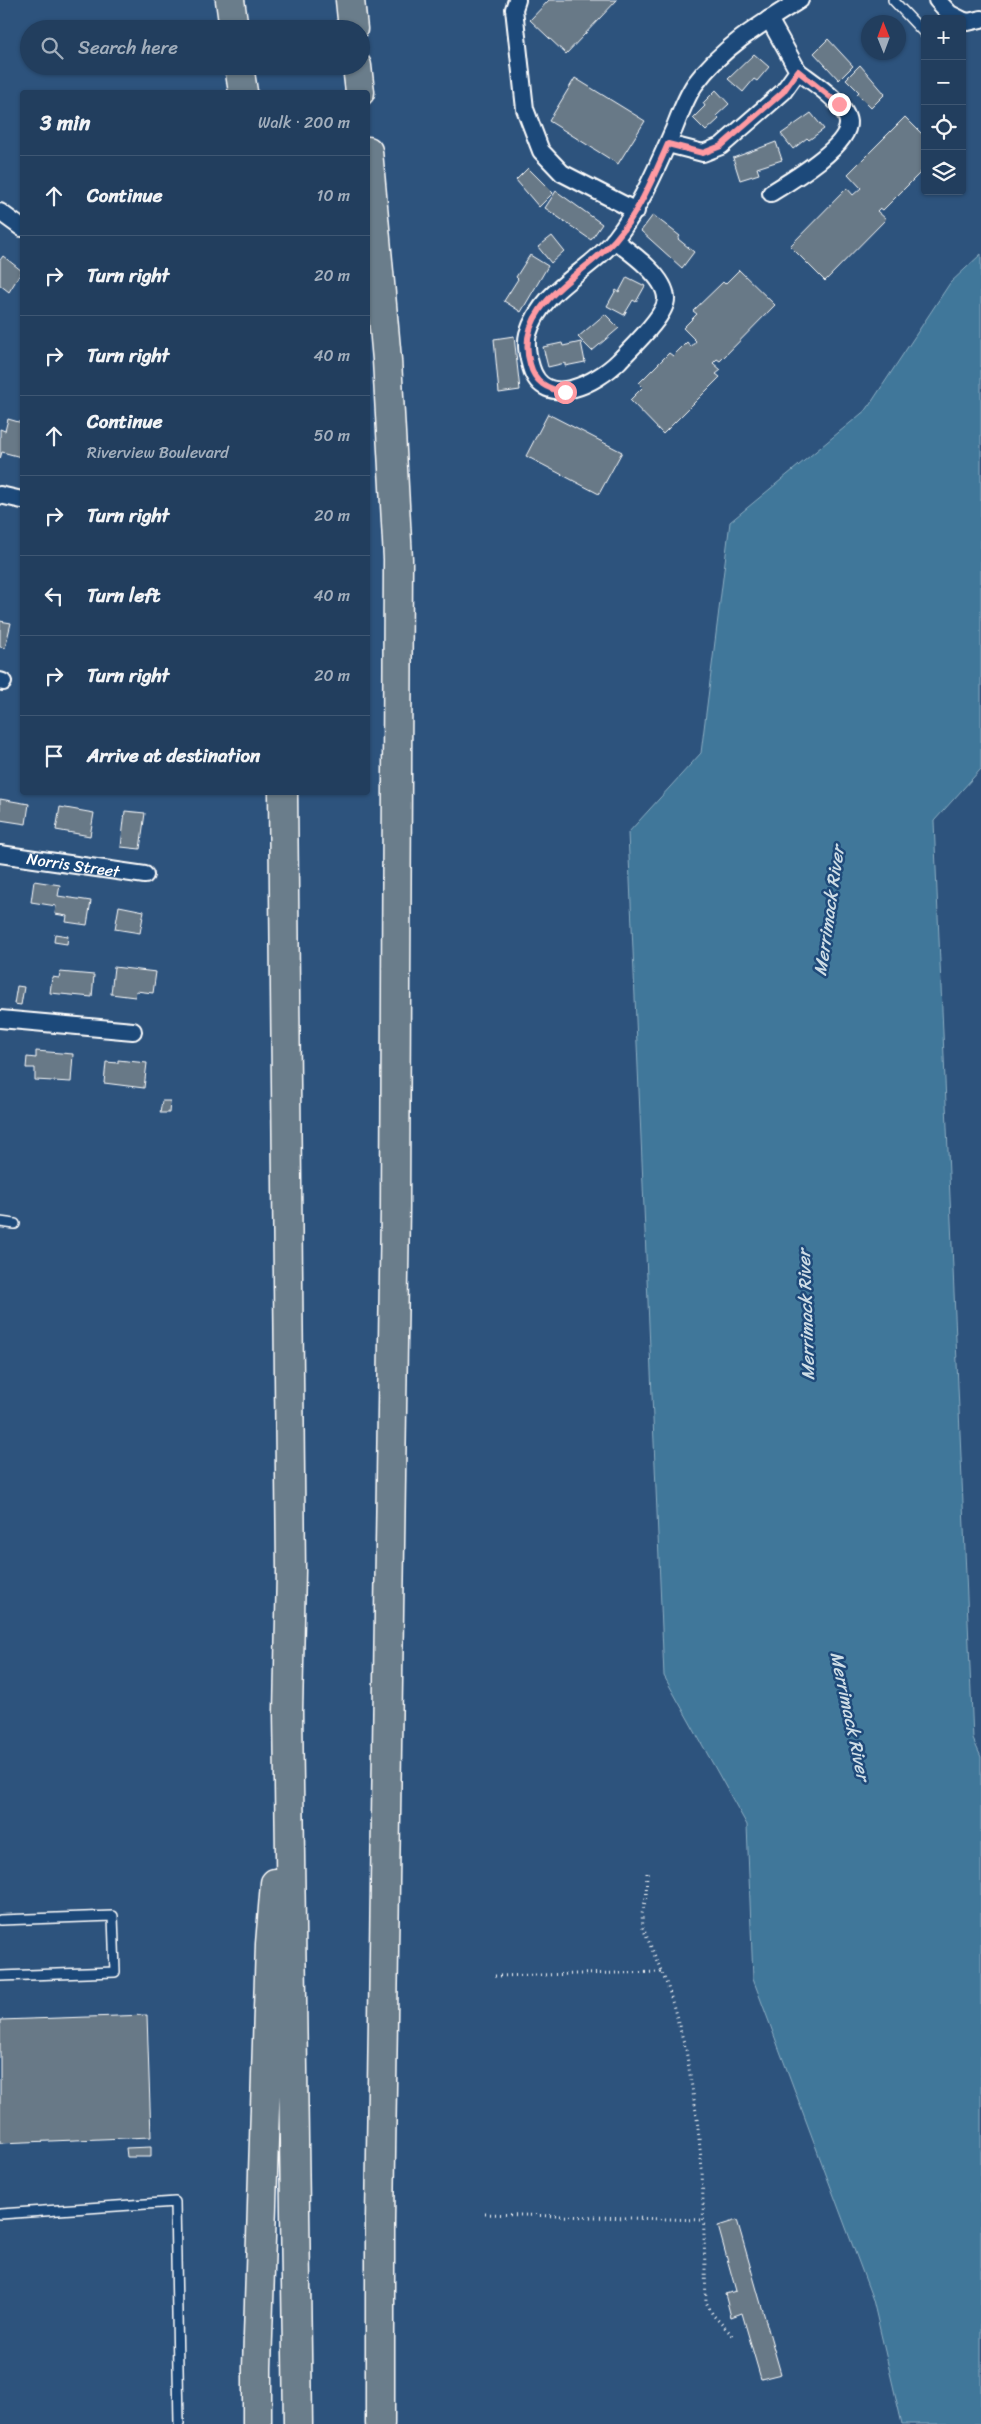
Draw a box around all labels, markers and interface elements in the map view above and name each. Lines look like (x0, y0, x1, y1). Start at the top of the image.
north arrow (861, 15, 906, 60)
map controls (921, 15, 966, 195)
button: + (921, 15, 966, 60)
search box (20, 20, 370, 75)
text: Search here (78, 31, 178, 64)
icon: search (38, 34, 66, 62)
button: − (921, 60, 966, 105)
route end (828, 93, 851, 116)
text: 3 min (40, 104, 90, 142)
button: locate (921, 105, 966, 150)
text: Walk · 200 m (258, 108, 350, 137)
button: layers (921, 150, 966, 195)
text: Continue (87, 179, 163, 212)
text: 10 m (317, 181, 350, 210)
icon: ahead (40, 182, 68, 210)
text: Turn right (87, 259, 169, 292)
text: 20 m (314, 261, 350, 290)
icon: right (40, 262, 68, 290)
text: Turn right (87, 339, 169, 372)
text: 40 m (313, 341, 350, 370)
icon: right (40, 342, 68, 370)
route start (554, 381, 577, 404)
text: Continue (87, 405, 163, 438)
text: 50 m (314, 421, 350, 450)
icon: ahead (40, 422, 68, 450)
text: Riverview Boulevard (87, 438, 229, 467)
text: Turn right (87, 499, 169, 532)
text: 20 m (314, 501, 350, 530)
icon: right (40, 502, 68, 530)
text: Turn left (87, 579, 160, 612)
text: 40 m (313, 581, 350, 610)
icon: left (40, 582, 68, 610)
text: Turn right (87, 659, 169, 692)
text: 20 m (314, 661, 350, 690)
icon: right (40, 662, 68, 690)
text: Arrive at destination (87, 739, 260, 772)
icon: arrive (40, 742, 68, 770)
water label: Merrimack River (804, 841, 854, 978)
street label: Norris Street (25, 844, 122, 886)
water label: Merrimack River (788, 1246, 824, 1381)
water label: Merrimack River (821, 1649, 880, 1787)

